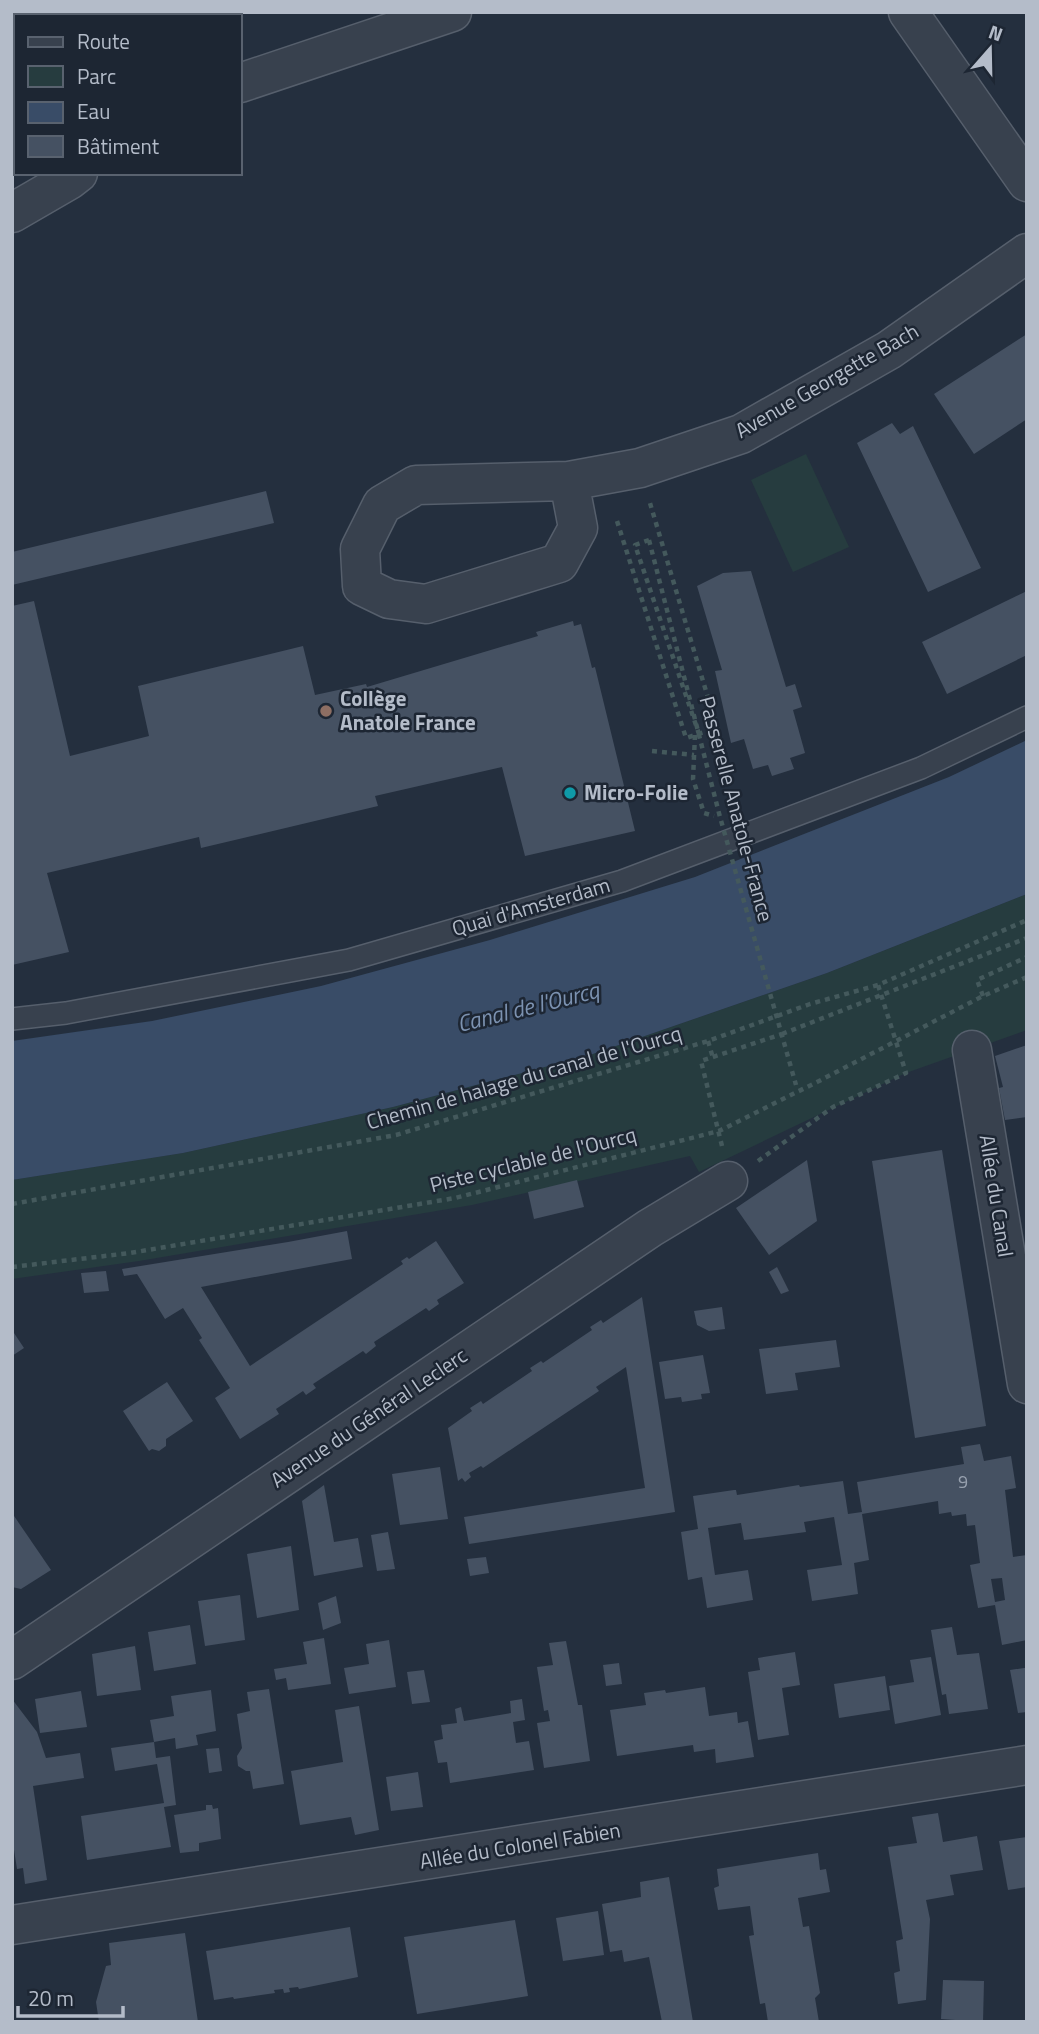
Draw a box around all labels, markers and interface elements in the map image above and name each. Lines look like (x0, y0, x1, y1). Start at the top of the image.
legend (14, 14, 242, 175)
north arrow (955, 14, 1025, 84)
text: N (985, 17, 1007, 48)
text: Route (77, 25, 130, 57)
text: Parc (77, 60, 116, 92)
text: Eau (77, 95, 110, 127)
text: Bâtiment (77, 130, 160, 162)
street label: Avenue Georgette Bach (729, 314, 924, 446)
place label: Collège Anatole France (340, 682, 476, 738)
street label: Passerelle Anatole-France (691, 692, 782, 925)
marker: Collège Anatole France (318, 703, 334, 719)
place label: Micro-Folie (584, 776, 688, 808)
marker: Micro-Folie (562, 785, 578, 801)
street label: Quai d'Amsterdam (448, 868, 614, 944)
water label: Canal de l'Ourcq (453, 972, 604, 1041)
street label: Chemin de halage du canal de l'Ourcq (362, 1017, 685, 1137)
street label: Piste cyclable de l'Ourcq (426, 1118, 639, 1200)
street label: Allée du Canal (972, 1132, 1022, 1259)
street label: Avenue du Général Leclerc (264, 1339, 473, 1495)
house number: 9 (958, 1468, 968, 1495)
street label: Allée du Colonel Fabien (417, 1813, 623, 1877)
scale bar (18, 1974, 122, 2018)
text: 20 m (28, 1982, 74, 2014)

